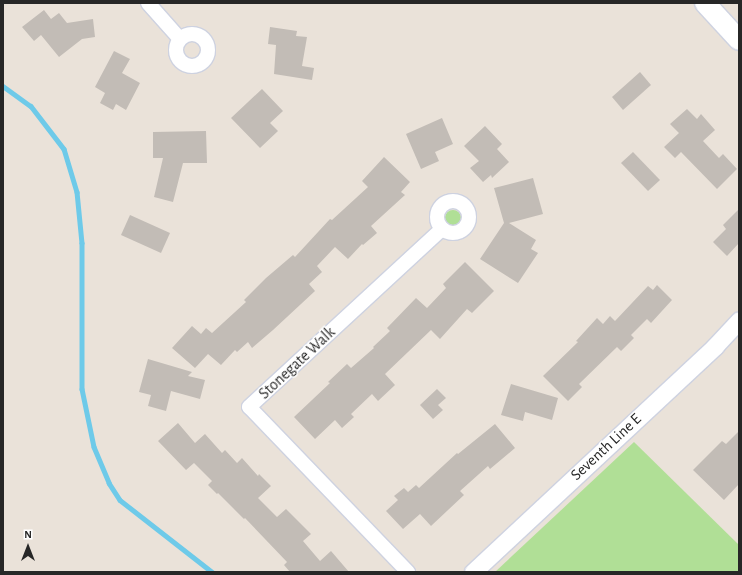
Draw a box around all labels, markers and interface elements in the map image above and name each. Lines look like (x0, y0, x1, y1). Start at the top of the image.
street label: Stonegate Walk (255, 323, 339, 403)
street label: Seventh Line E (567, 410, 645, 484)
north arrow (8, 527, 48, 567)
text: N (24, 529, 32, 540)

